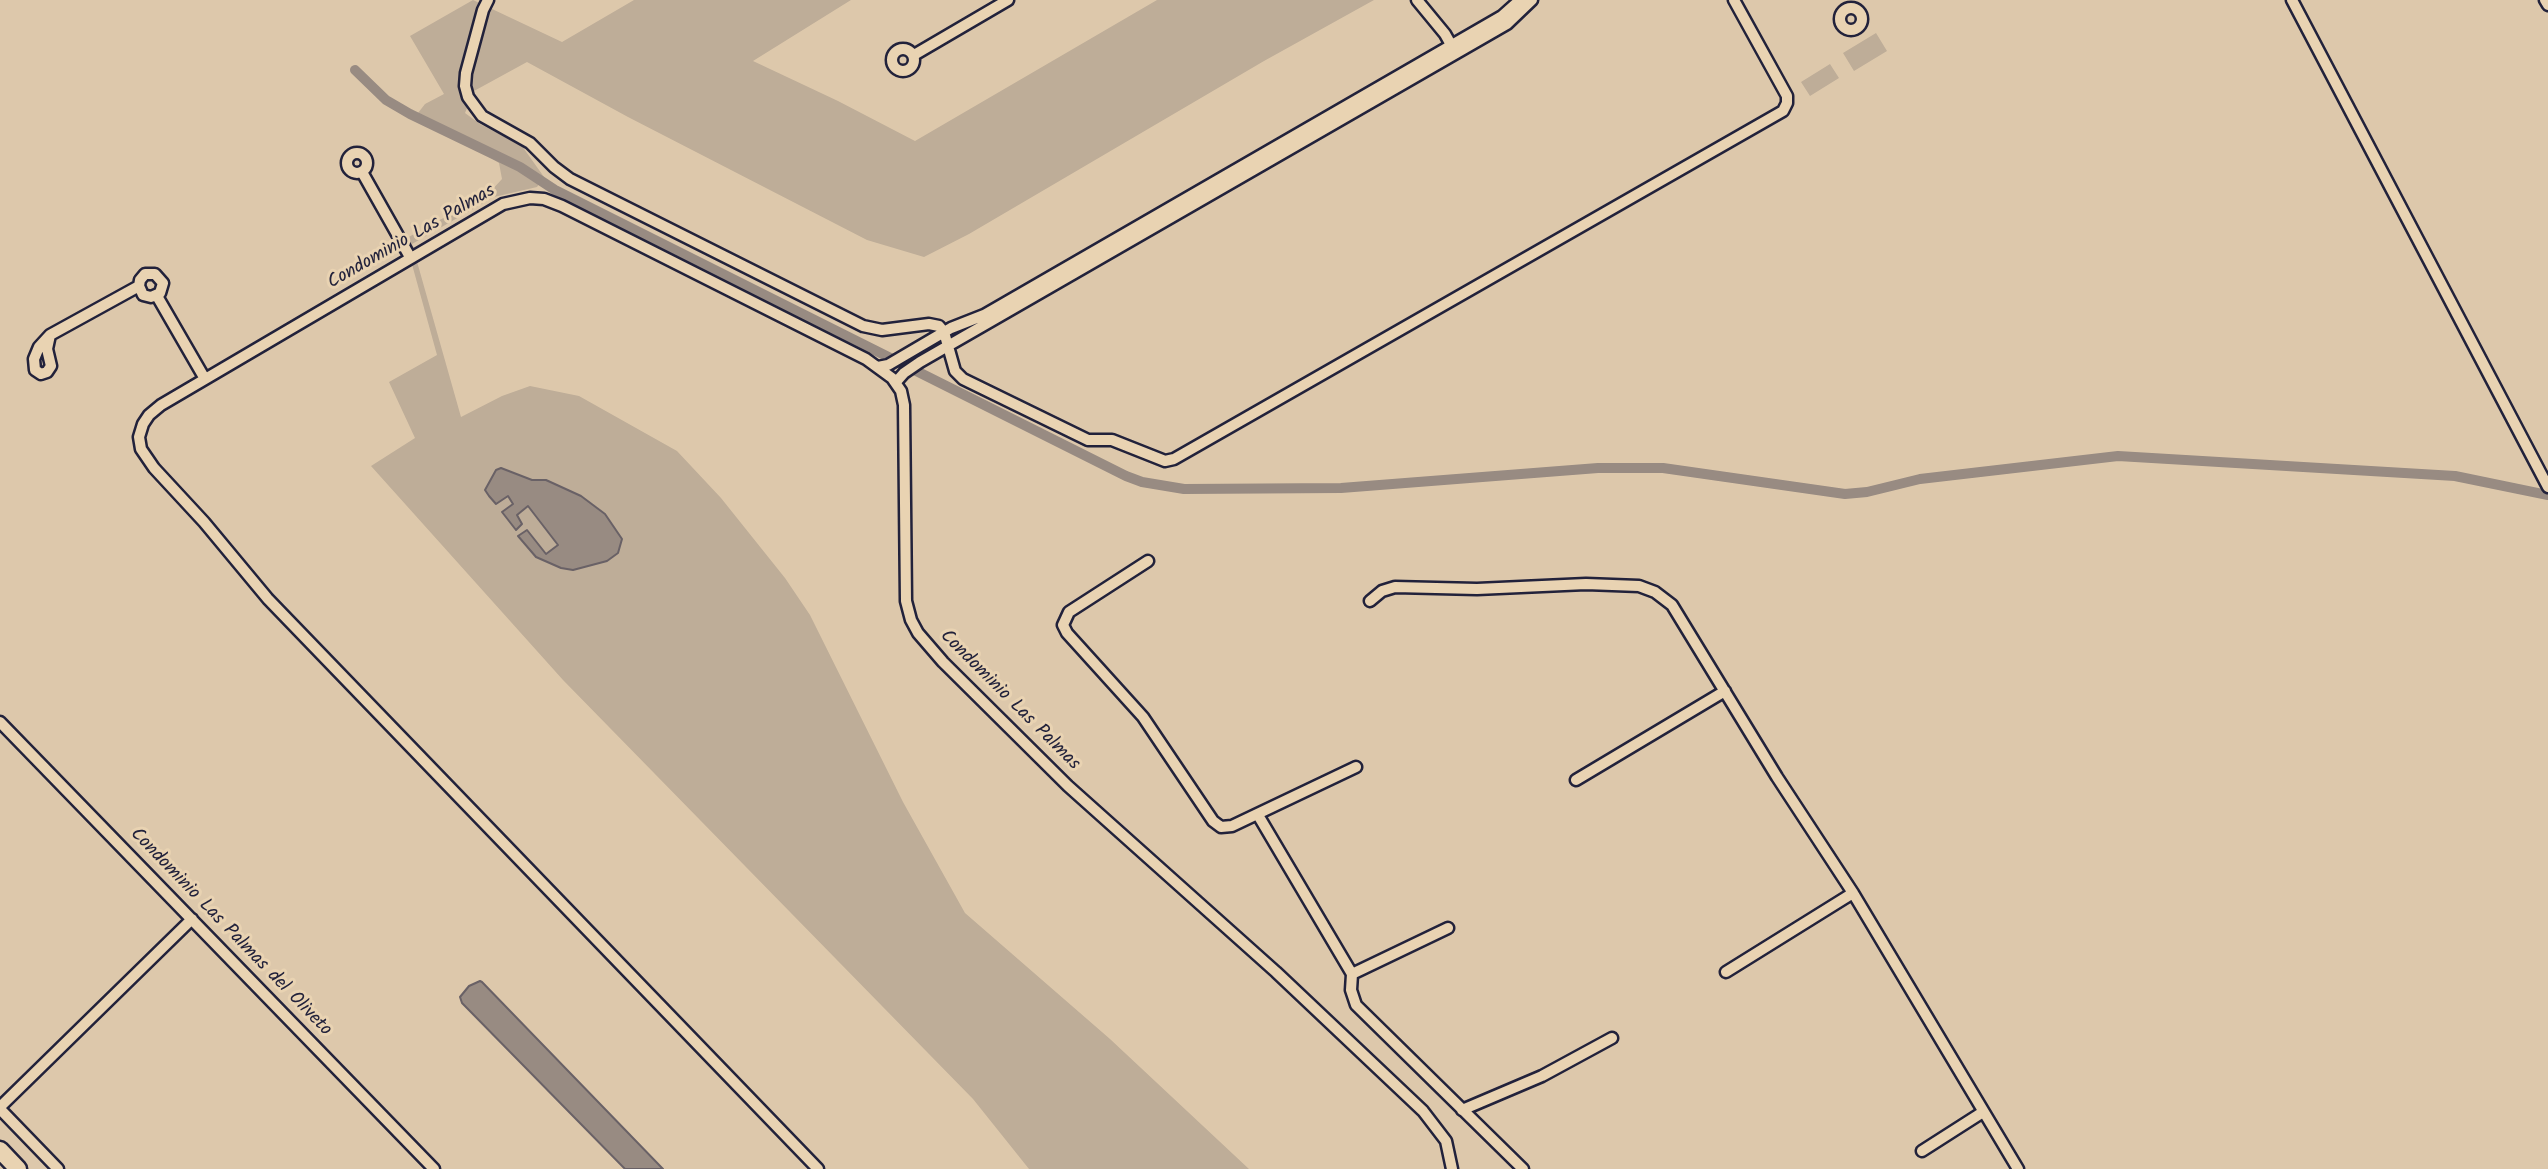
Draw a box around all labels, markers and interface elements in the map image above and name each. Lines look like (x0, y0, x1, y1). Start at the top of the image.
street label: Condominio Las Palmas (324, 181, 500, 295)
street label: Condominio Las Palmas (934, 626, 1084, 776)
street label: Condominio Las Palmas del Oliveto (124, 824, 336, 1042)

